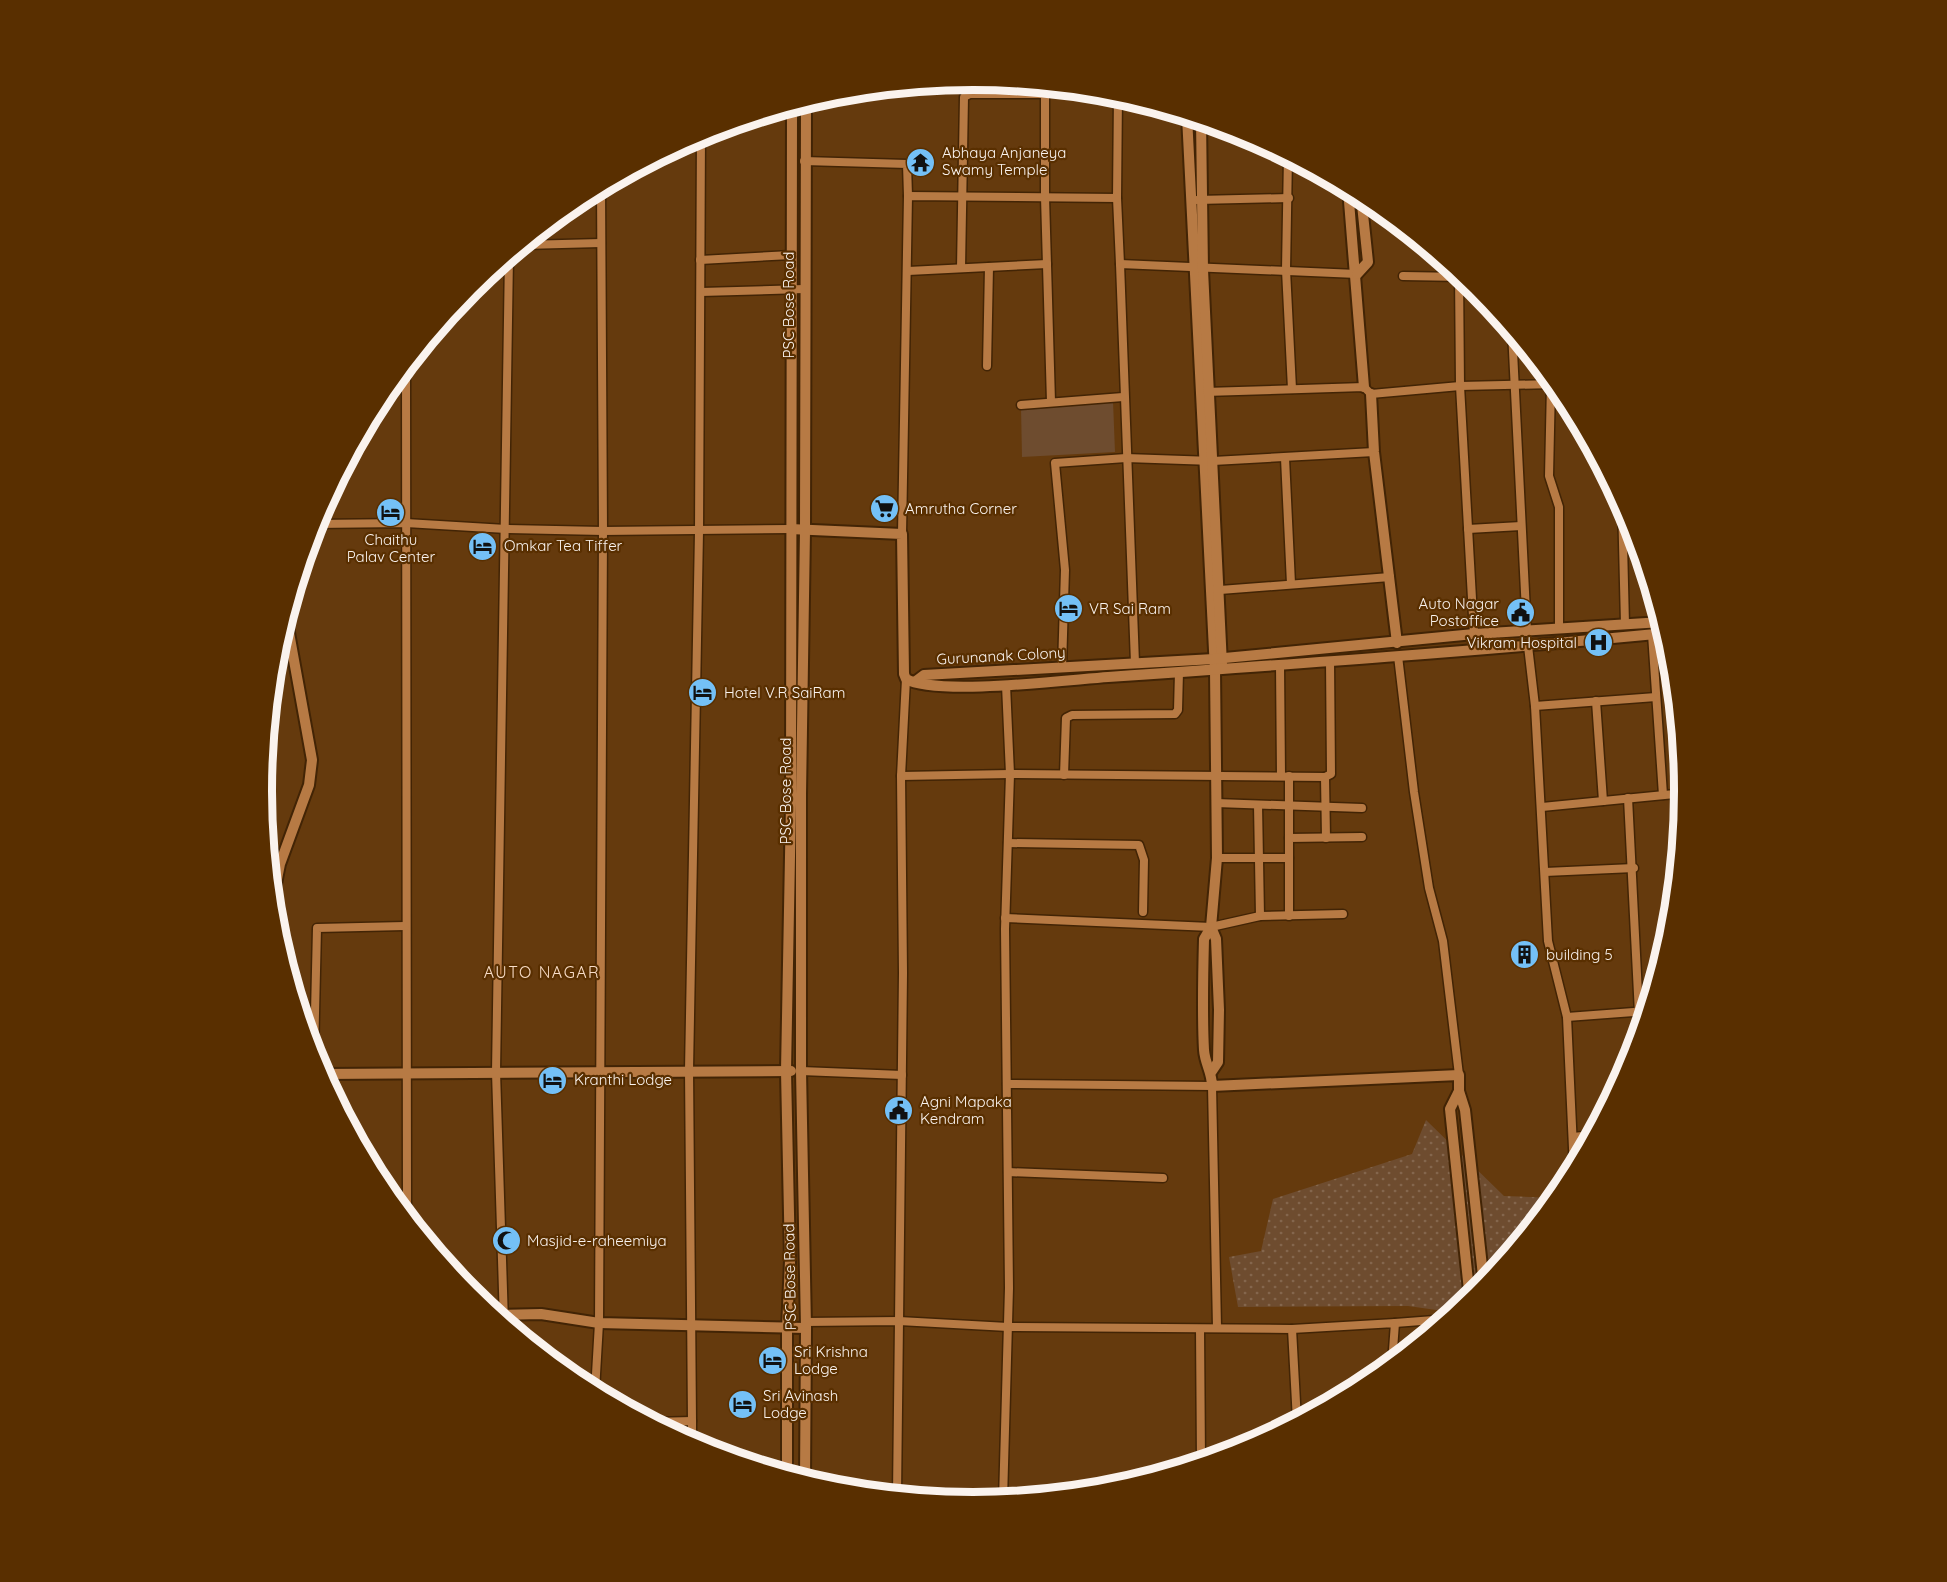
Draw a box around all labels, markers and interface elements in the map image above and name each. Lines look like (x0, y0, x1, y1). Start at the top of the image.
place label: Abhaya Anjaneya Swamy Temple (942, 143, 1066, 179)
temple icon: Abhaya Anjaneya Swamy Temple (905, 146, 937, 178)
street label: PSC Bose Road (779, 252, 798, 358)
supermarket icon: Amrutha Corner (868, 493, 900, 525)
hotel icon: Chaithu Palav Center (375, 497, 407, 529)
place label: Amrutha Corner (905, 499, 1017, 518)
place label: Chaithu Palav Center (347, 530, 435, 566)
hotel icon: Omkar Tea Tiffer (467, 530, 499, 562)
place label: Omkar Tea Tiffer (504, 536, 623, 555)
hotel icon: VR Sai Ram (1052, 593, 1084, 625)
place label: Auto Nagar Postoffice (1419, 594, 1499, 630)
public building icon: Auto Nagar Postoffice (1504, 597, 1536, 629)
place label: VR Sai Ram (1089, 599, 1171, 618)
hospital icon: Vikram Hospital (1582, 627, 1614, 659)
place label: Vikram Hospital (1467, 633, 1577, 652)
street label: Gurunanak Colony (936, 643, 1066, 668)
hotel icon: Hotel V.R SaiRam (687, 677, 719, 709)
place label: Hotel V.R SaiRam (724, 683, 845, 702)
street label: PSC Bose Road (776, 738, 795, 844)
building icon: building 5 (1509, 939, 1541, 971)
place label: building 5 (1546, 945, 1613, 964)
district label: AUTO NAGAR (484, 962, 600, 982)
hotel icon: Kranthi Lodge (537, 1064, 569, 1096)
place label: Kranthi Lodge (574, 1070, 672, 1089)
place label: Agni Mapaka Kendram (920, 1092, 1012, 1128)
public building icon: Agni Mapaka Kendram (883, 1095, 915, 1127)
street label: PSC Bose Road (779, 1223, 800, 1331)
mosque icon: Masjid-e-raheemiya (490, 1225, 522, 1257)
place label: Masjid-e-raheemiya (527, 1231, 667, 1250)
place label: Sri Krishna Lodge (794, 1342, 868, 1378)
hotel icon: Sri Krishna Lodge (757, 1345, 789, 1377)
place label: Sri Avinash Lodge (763, 1386, 838, 1422)
hotel icon: Sri Avinash Lodge (726, 1389, 758, 1421)

